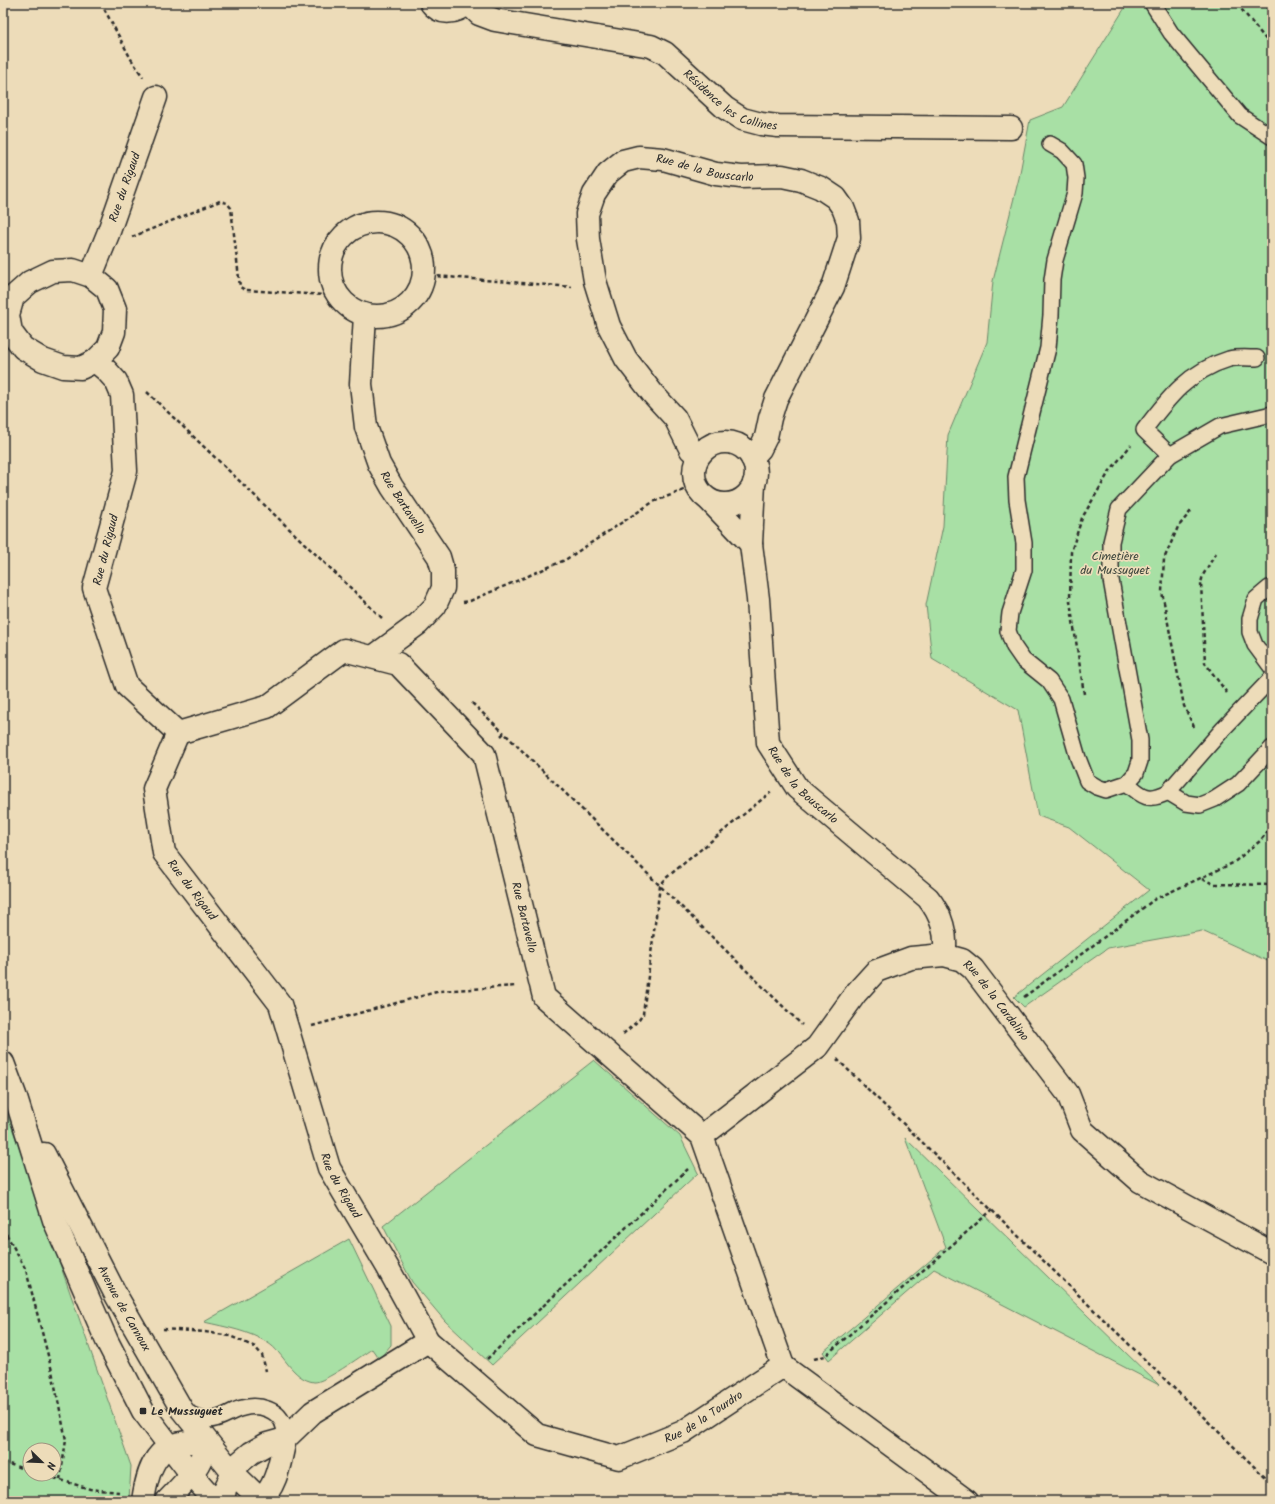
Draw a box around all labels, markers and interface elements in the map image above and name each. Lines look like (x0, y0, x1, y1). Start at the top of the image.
street label: Résidence les Collines (679, 65, 778, 135)
street label: Rue du Rigaud (103, 149, 146, 225)
street label: Rue de la Bouscarlo (655, 149, 754, 187)
street label: Rue Bartavello (375, 467, 431, 538)
street label: Rue du Rigaud (88, 512, 124, 587)
park label: Cimetière du Mussuguet (1080, 547, 1150, 580)
street label: Rue de la Bouscarlo (763, 742, 843, 829)
street label: Rue du Rigaud (163, 855, 222, 925)
street label: Rue Bartavello (506, 880, 542, 955)
street label: Rue de la Cardalino (959, 955, 1034, 1045)
street label: Rue du Rigaud (315, 1150, 367, 1223)
street label: Avenue de Carnoux (93, 1262, 156, 1356)
street label: Rue de la Tourdro (661, 1385, 747, 1448)
place label: Le Mussuguet (151, 1402, 223, 1421)
marker: Le Mussuguet (138, 1406, 148, 1416)
north arrow (22, 1442, 62, 1482)
text: N (41, 1459, 60, 1472)

